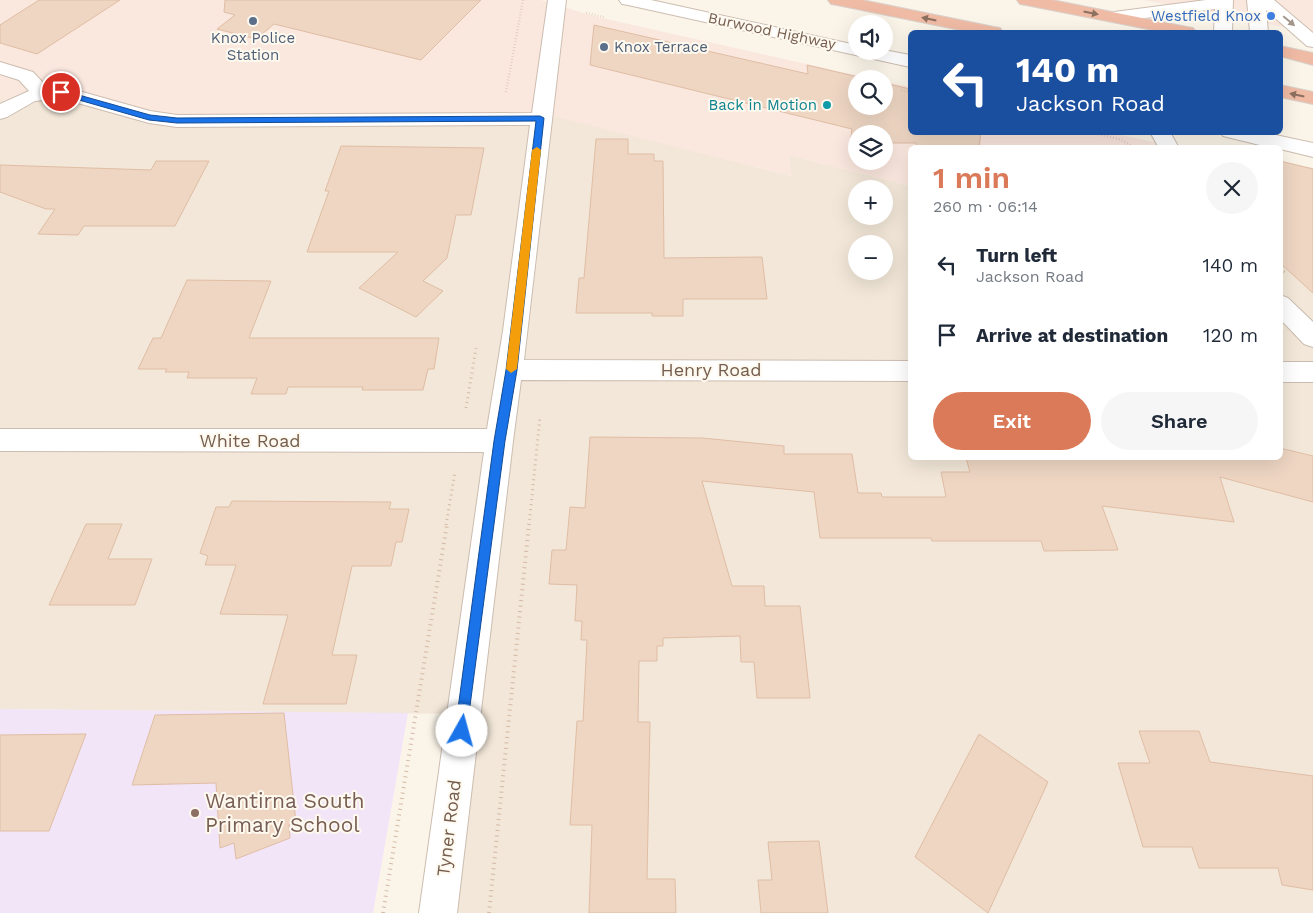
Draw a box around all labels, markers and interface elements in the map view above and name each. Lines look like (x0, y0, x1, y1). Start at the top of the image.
place label: Westfield Knox (1151, 7, 1261, 25)
street label: Burwood Highway (706, 9, 838, 53)
one-way arrow (1083, 9, 1099, 17)
marker: Westfield Knox (1265, 10, 1277, 22)
marker: Knox Police Station (247, 15, 259, 27)
map controls (848, 15, 893, 280)
button: sound (848, 15, 893, 60)
one-way arrow (921, 15, 937, 23)
one-way arrow (1282, 15, 1295, 26)
place label: Knox Police Station (211, 29, 295, 64)
place label: Knox Terrace (614, 38, 708, 56)
marker: Knox Terrace (598, 41, 610, 53)
text: 140 m (1016, 49, 1119, 91)
icon: left (933, 50, 998, 115)
button: search (848, 70, 893, 115)
pin (40, 71, 82, 113)
icon: arrive (47, 78, 75, 106)
text: Jackson Road (1016, 91, 1165, 116)
one-way arrow (1289, 91, 1304, 99)
place label: Back in Motion (709, 96, 817, 114)
marker: Back in Motion (821, 99, 833, 111)
button: layers (848, 125, 893, 170)
text: 1 min (933, 160, 1010, 195)
button: close (1206, 162, 1258, 214)
button: + (848, 180, 893, 225)
text: 260 m · 06:14 (933, 197, 1038, 216)
button: − (848, 235, 893, 280)
text: Turn left (976, 244, 1057, 267)
icon: left (933, 251, 961, 279)
text: 140 m (1203, 254, 1258, 277)
text: Jackson Road (976, 267, 1084, 286)
icon: arrive (933, 321, 961, 349)
text: Arrive at destination (976, 324, 1168, 347)
text: 120 m (1203, 324, 1258, 347)
street label: Henry Road (661, 359, 761, 380)
button: Exit (933, 392, 1091, 450)
button: Share (1101, 392, 1258, 450)
street label: White Road (199, 430, 301, 451)
position arrow (435, 704, 487, 756)
street label: Tyner Road (432, 778, 465, 877)
place label: Wantirna South Primary School (205, 788, 364, 837)
marker: Wantirna South Primary School (189, 807, 201, 819)

